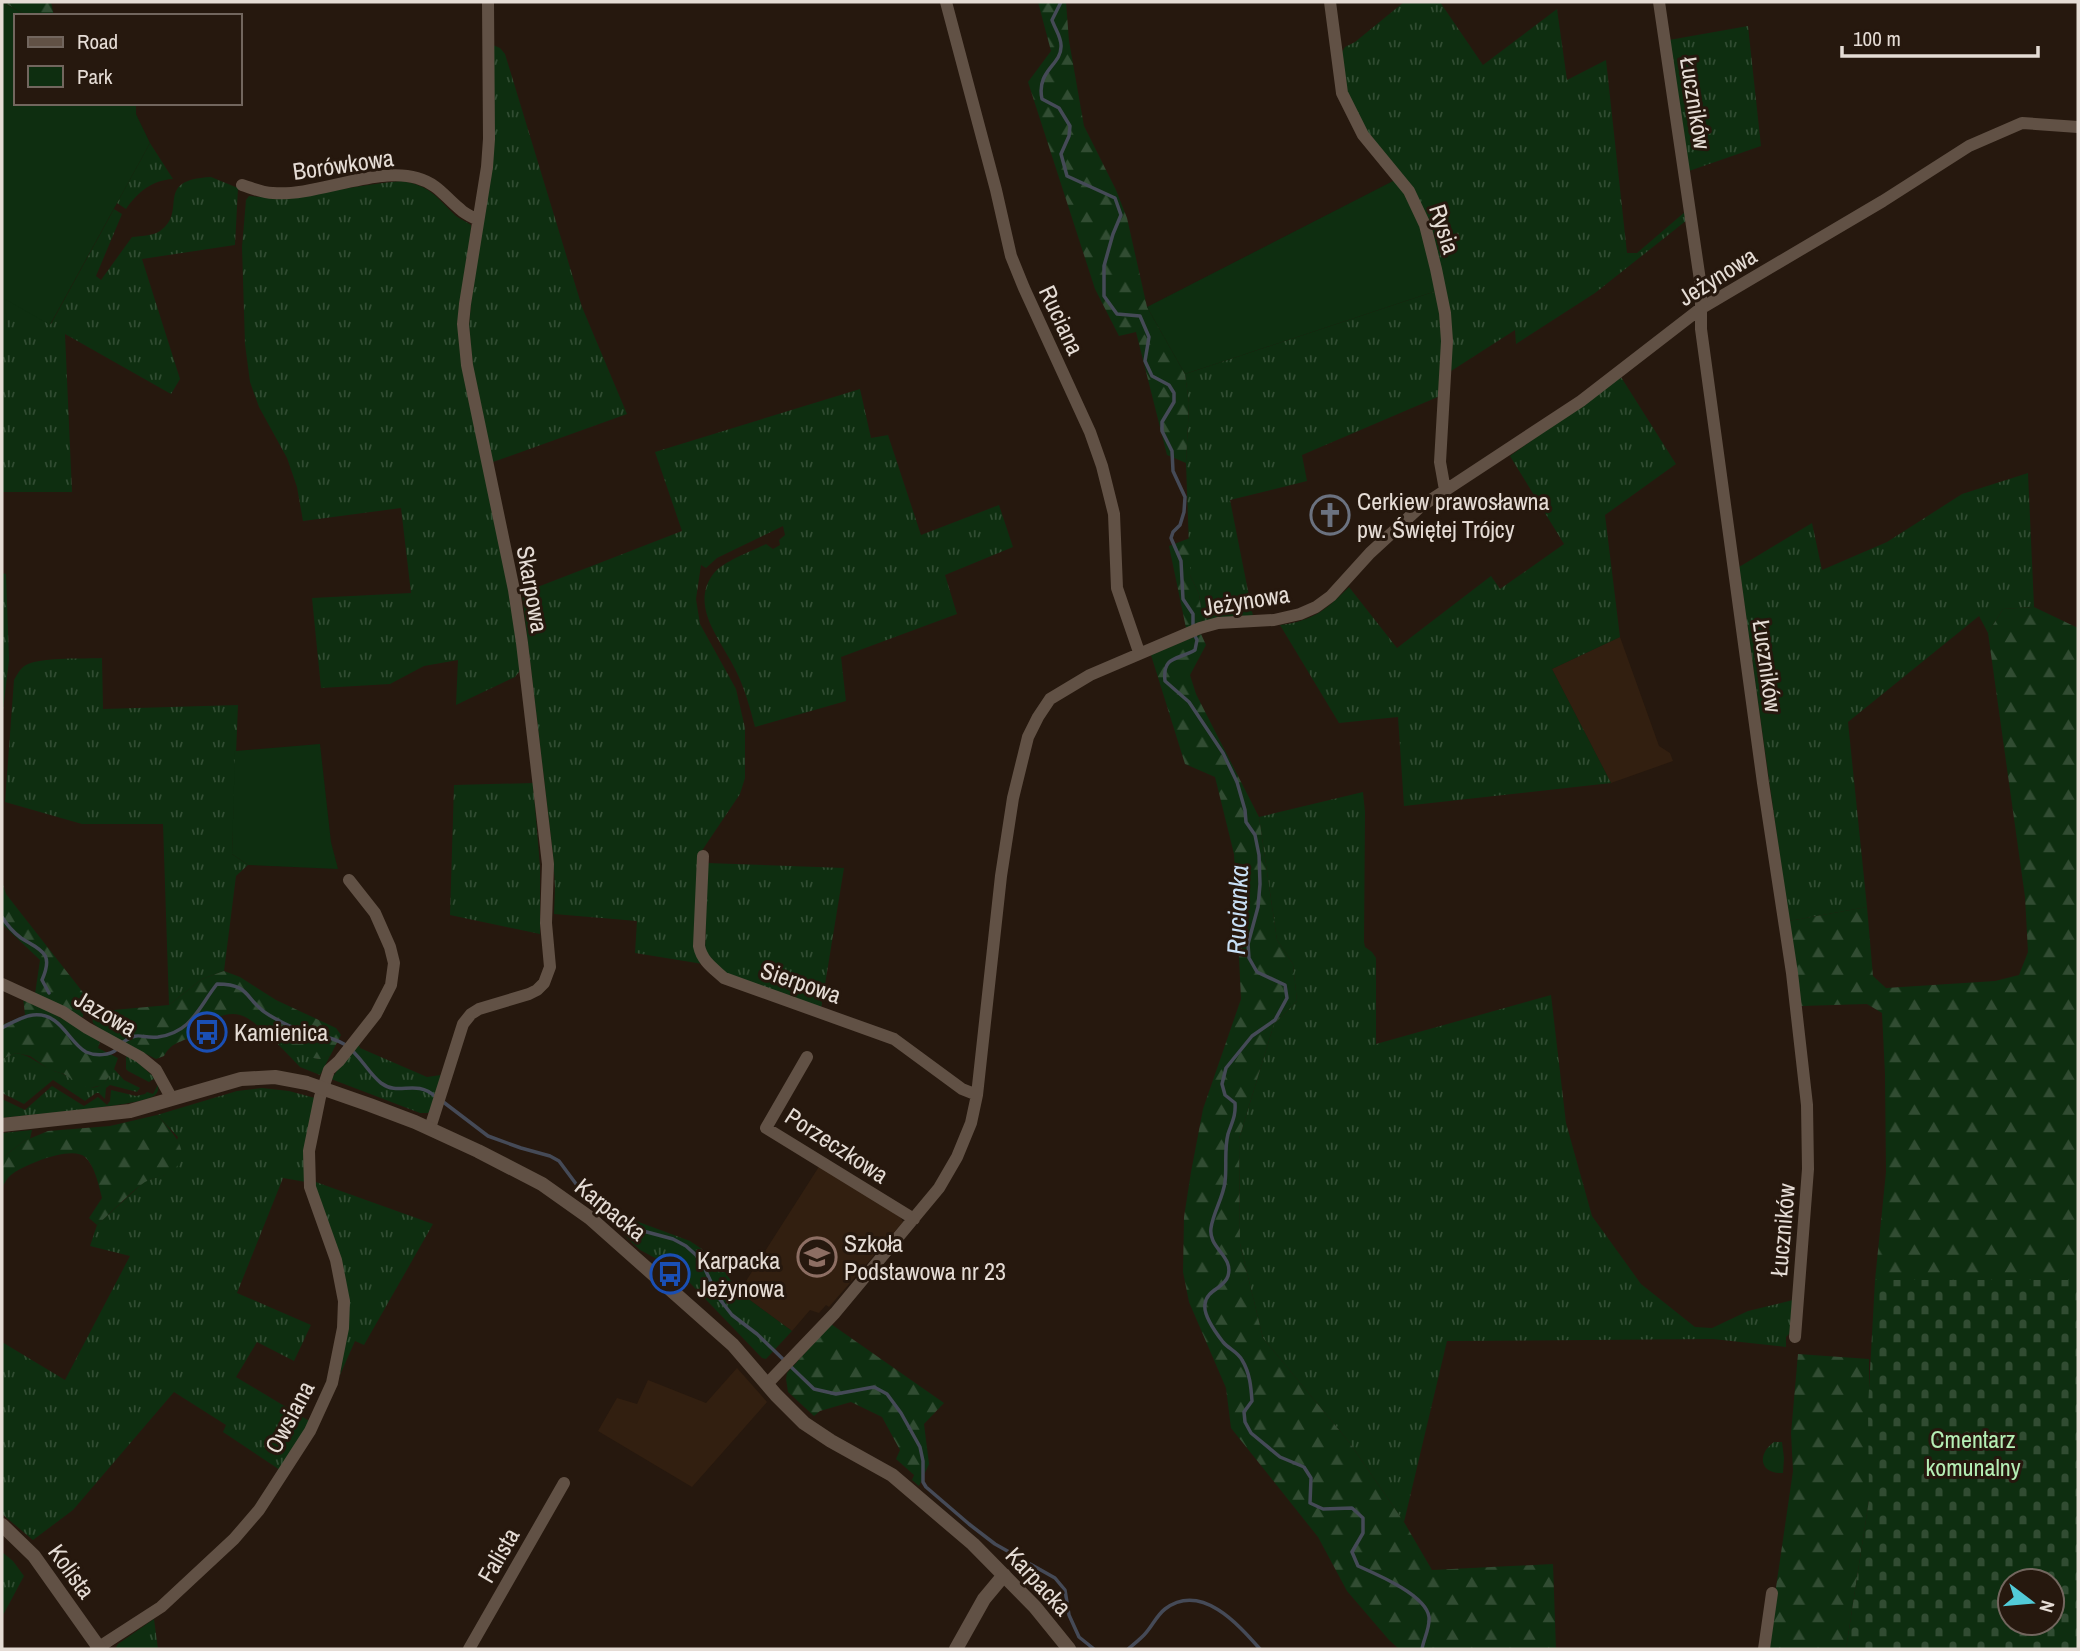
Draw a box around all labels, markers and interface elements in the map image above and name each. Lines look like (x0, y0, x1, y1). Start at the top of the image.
legend (14, 14, 242, 105)
scale bar (1842, 14, 2038, 58)
text: 100 m (1853, 24, 1901, 53)
text: Road (77, 27, 118, 56)
street label: Łuczników (1673, 55, 1719, 152)
text: Park (77, 62, 113, 91)
street label: Borówkowa (290, 141, 396, 187)
street label: Rysia (1422, 200, 1468, 258)
street label: Jeżynowa (1671, 239, 1763, 313)
street label: Ruciana (1032, 280, 1092, 360)
place label: Cerkiew prawosławna pw. Świętej Trójcy (1357, 485, 1550, 545)
church icon: Cerkiew prawosławna pw. Świętej Trójcy (1309, 494, 1351, 536)
street label: Skarpowa (510, 543, 556, 635)
street label: Jeżynowa (1200, 577, 1292, 623)
street label: Łuczników (1746, 618, 1790, 715)
water label: Rucianka (1218, 864, 1256, 956)
street label: Sierpowa (756, 953, 846, 1011)
street label: Jazowa (69, 982, 143, 1044)
bus stop icon: Kamienica (186, 1011, 228, 1053)
place label: Kamienica (234, 1016, 328, 1048)
street label: Porzeczkowa (779, 1100, 895, 1190)
street label: Karpacka (569, 1170, 653, 1248)
street label: Łuczników (1762, 1182, 1802, 1278)
place label: Szkoła Podstawowa nr 23 (844, 1227, 1006, 1287)
school or university icon: Szkoła Podstawowa nr 23 (796, 1236, 838, 1278)
place label: Karpacka Jeżynowa (697, 1244, 785, 1304)
bus stop icon: Karpacka Jeżynowa (649, 1253, 691, 1295)
street label: Owsiana (257, 1375, 321, 1459)
park label: Cmentarz komunalny (1925, 1423, 2021, 1483)
street label: Falista (470, 1522, 526, 1588)
street label: Kolista (41, 1537, 103, 1605)
street label: Karpacka (999, 1540, 1079, 1622)
north arrow (1996, 1567, 2066, 1637)
text: N (2033, 1598, 2061, 1616)

